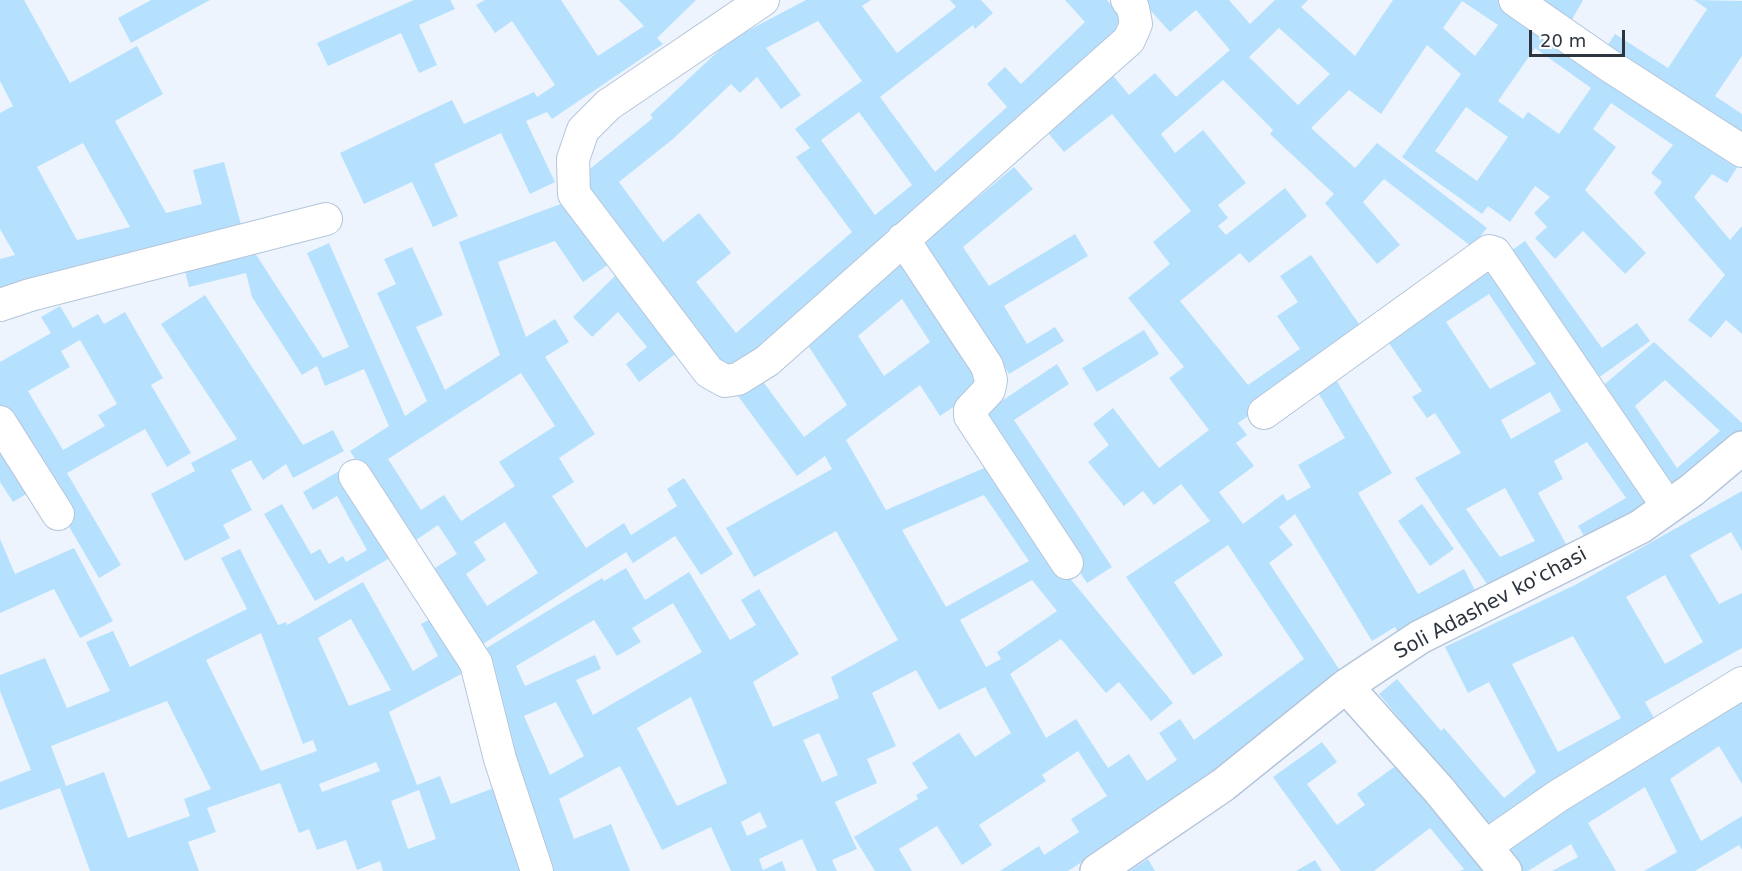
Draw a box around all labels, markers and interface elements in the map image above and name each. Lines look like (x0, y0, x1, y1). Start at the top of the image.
scale bar (1532, 18, 1628, 56)
text: 20 m (1540, 30, 1586, 51)
street label: Soli Adashev ko'chasi (1391, 543, 1591, 665)

